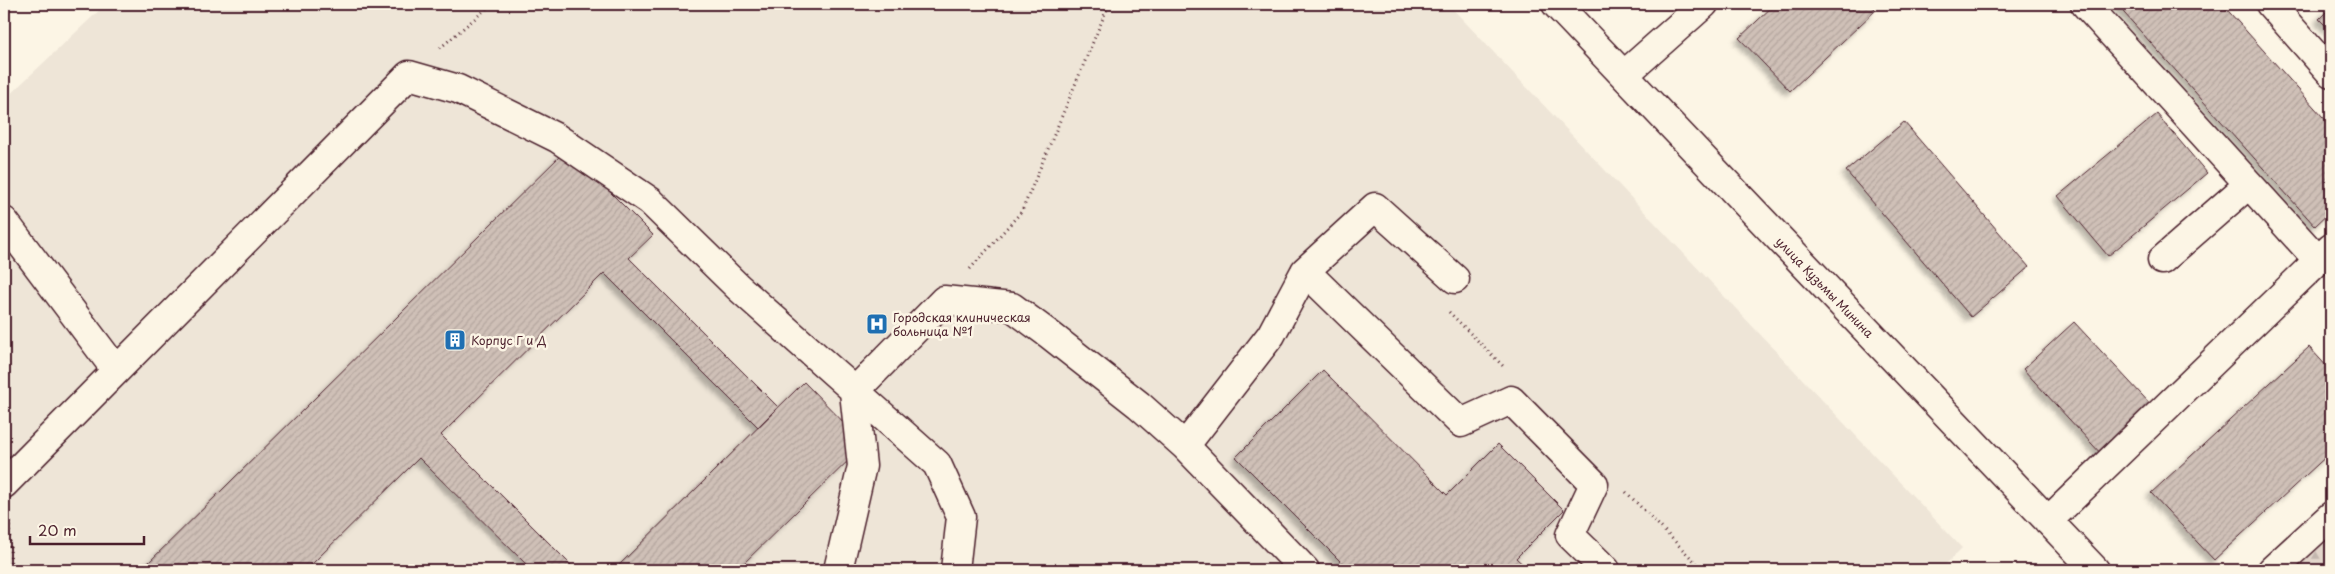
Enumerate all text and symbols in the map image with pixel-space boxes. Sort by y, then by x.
street label: улица Кузьмы Минина [1772,232,1878,342]
place label: Городская клиническая больница №1 [893,308,1031,340]
hospital icon: Городская клиническая больница №1 [865,312,889,336]
building icon: Корпус Г и Д [443,328,467,352]
place label: Корпус Г и Д [471,331,546,349]
scale bar [30,514,144,546]
text: 20 m [38,518,77,541]

